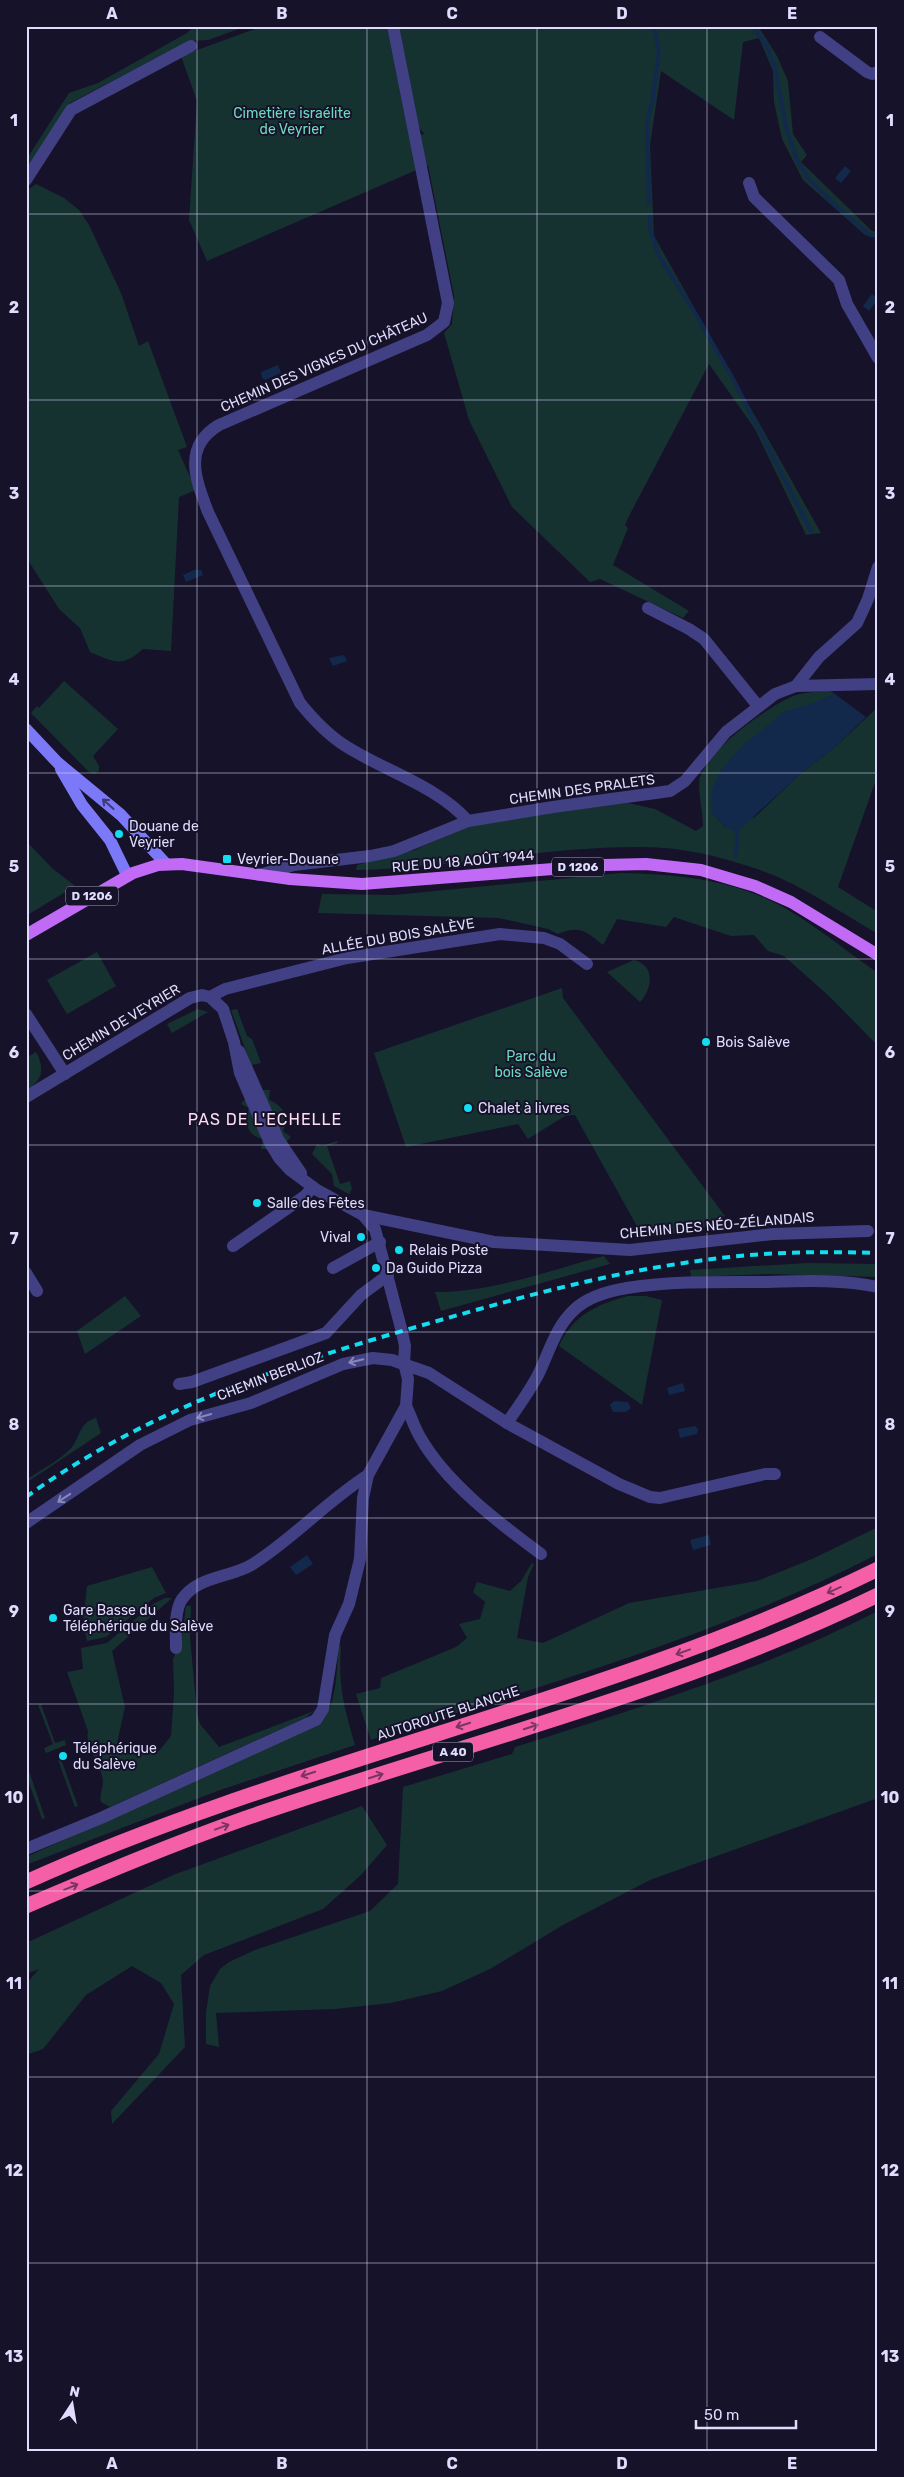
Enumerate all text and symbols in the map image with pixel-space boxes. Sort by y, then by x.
text: A [106,4,118,23]
text: B [276,4,288,23]
text: C [446,4,458,23]
text: D [616,4,628,23]
text: E [787,4,797,23]
park label: Cimetière israélite de Veyrier [233,105,351,138]
text: 1 [10,111,18,130]
text: 1 [886,111,894,130]
text: 2 [9,298,19,317]
text: 2 [885,298,895,317]
street label: CHEMIN DES VIGNES DU CHÂTEAU [218,308,430,416]
text: 3 [9,484,19,503]
text: 3 [885,484,895,503]
text: 4 [9,670,20,689]
text: 4 [885,670,896,689]
street label: CHEMIN DES PRALETS [508,771,656,808]
one-way arrow [102,798,115,810]
place label: Douane de Veyrier [129,818,199,851]
marker: Douane de Veyrier [113,828,125,840]
street label: RUE DU 18 AOÛT 1944 [391,846,535,876]
place label: Veyrier-Douane [237,851,339,868]
marker: Veyrier-Douane [221,853,233,865]
text: 5 [9,857,19,876]
text: 5 [885,857,895,876]
road number: D 1206 [552,858,604,876]
road number: D 1206 [66,886,118,906]
street label: ALLÉE DU BOIS SALÈVE [320,914,476,958]
street label: CHEMIN DE VEYRIER [59,981,183,1064]
place label: Bois Salève [716,1034,790,1051]
marker: Bois Salève [700,1036,712,1048]
text: 6 [9,1043,19,1062]
text: 6 [885,1043,895,1062]
park label: Parc du bois Salève [494,1048,568,1081]
place label: Chalet à livres [478,1100,570,1117]
marker: Chalet à livres [462,1102,474,1114]
district label: PAS DE L'ECHELLE [188,1110,342,1129]
place label: Salle des Fêtes [267,1195,365,1212]
marker: Salle des Fêtes [251,1197,263,1209]
street label: CHEMIN DES NÉO-ZÉLANDAIS [619,1208,815,1242]
text: 7 [9,1229,19,1248]
place label: Vival [320,1229,351,1246]
text: 7 [885,1229,895,1248]
marker: Vival [355,1231,367,1243]
place label: Relais Poste [409,1242,489,1259]
marker: Relais Poste [393,1244,405,1256]
place label: Da Guido Pizza [386,1260,482,1277]
marker: Da Guido Pizza [370,1262,382,1274]
street label: CHEMIN BERLIOZ [215,1348,326,1405]
one-way arrow [349,1357,365,1366]
one-way arrow [196,1412,212,1422]
text: 8 [9,1415,20,1434]
text: 8 [885,1415,896,1434]
one-way arrow [57,1493,71,1503]
one-way arrow [827,1586,842,1596]
text: 9 [9,1602,19,1621]
place label: Gare Basse du Téléphérique du Salève [63,1602,213,1635]
text: 9 [885,1602,895,1621]
marker: Gare Basse du Téléphérique du Salève [47,1612,59,1624]
one-way arrow [676,1648,692,1657]
street label: AUTOROUTE BLANCHE [375,1682,522,1745]
one-way arrow [455,1721,471,1731]
one-way arrow [523,1722,539,1732]
place label: Téléphérique du Salève [73,1740,157,1773]
road number: A 40 [433,1742,473,1761]
marker: Téléphérique du Salève [57,1750,69,1762]
one-way arrow [300,1770,316,1780]
one-way arrow [368,1771,384,1781]
text: 10 [5,1788,24,1807]
text: 10 [881,1788,900,1807]
one-way arrow [214,1822,229,1831]
one-way arrow [63,1881,78,1891]
text: 11 [6,1974,22,1993]
text: 11 [882,1974,898,1993]
text: 12 [5,2161,23,2180]
text: 12 [881,2161,899,2180]
text: 13 [5,2347,23,2366]
text: 13 [881,2347,899,2366]
north arrow [48,2380,98,2430]
text: N [68,2382,81,2401]
scale bar [696,2397,796,2429]
text: 50 m [704,2406,739,2424]
text: A [106,2454,118,2473]
text: B [276,2454,288,2473]
text: C [446,2454,458,2473]
text: D [616,2454,628,2473]
text: E [787,2454,797,2473]

